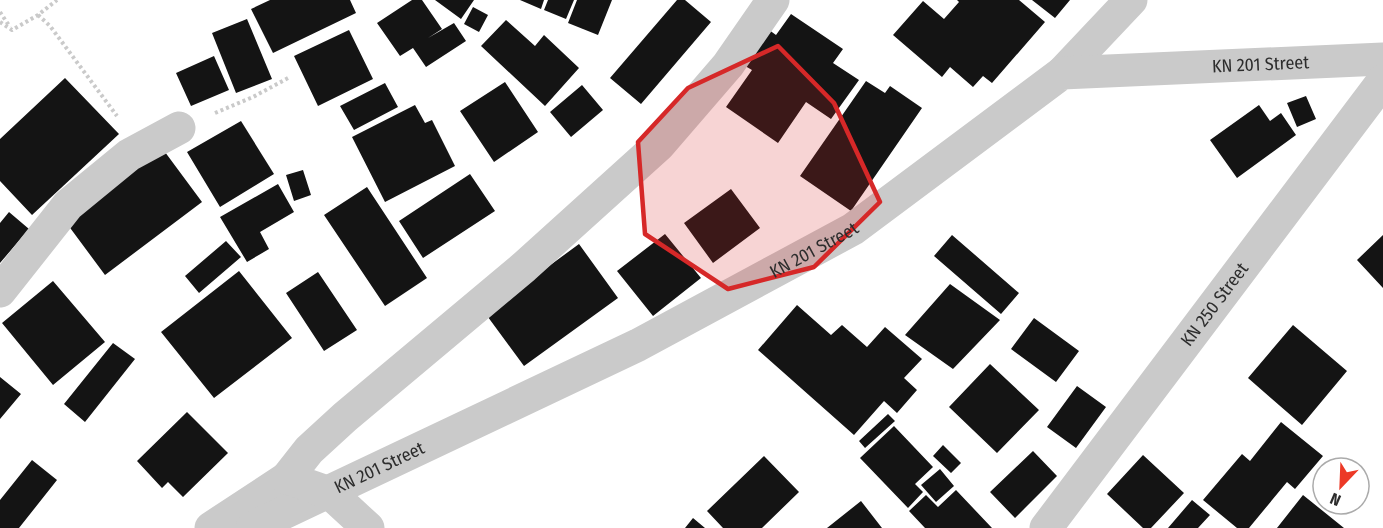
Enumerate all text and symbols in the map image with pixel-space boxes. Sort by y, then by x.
street label: KN 201 Street [1212,51,1310,77]
street label: KN 201 Street [766,218,863,283]
street label: KN 250 Street [1176,258,1253,351]
street label: KN 201 Street [331,437,428,498]
north arrow [1311,456,1371,516]
text: N [1327,489,1343,510]

